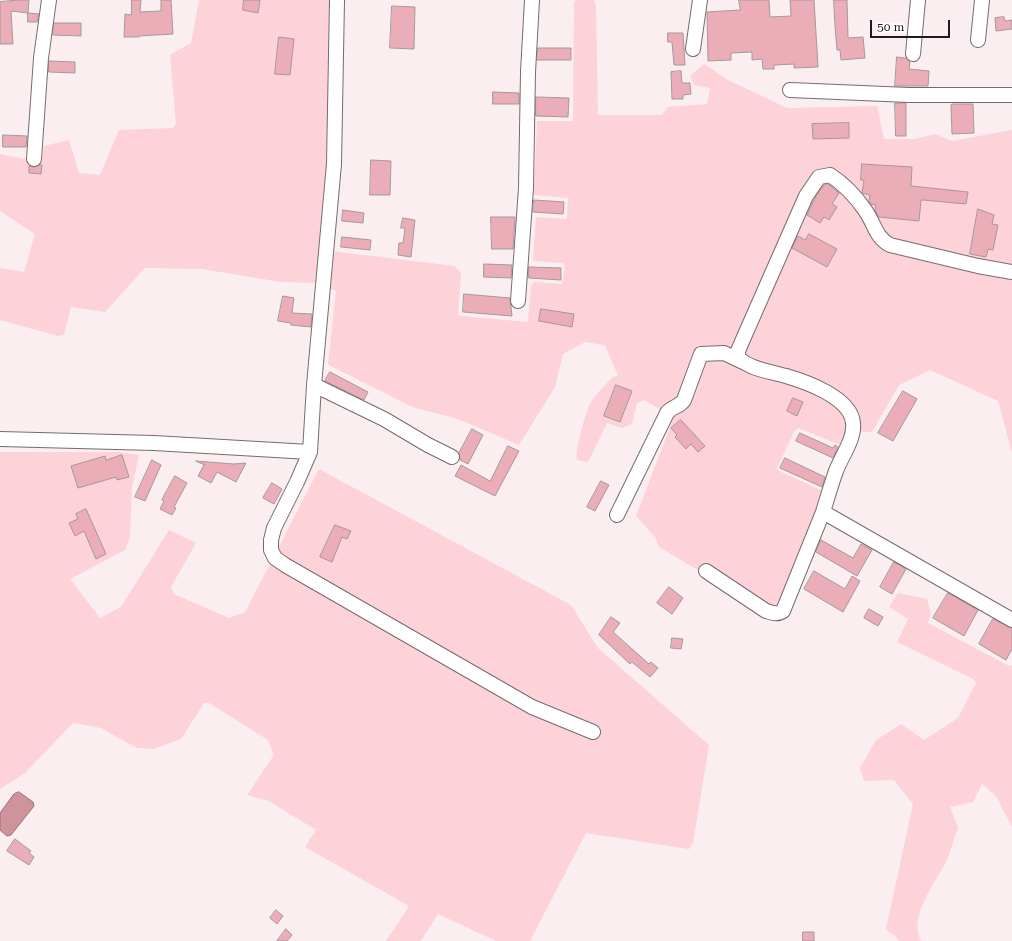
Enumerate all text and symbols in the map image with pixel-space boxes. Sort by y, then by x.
scale bar [872,12,952,38]
text: 50 m [877,20,904,34]

